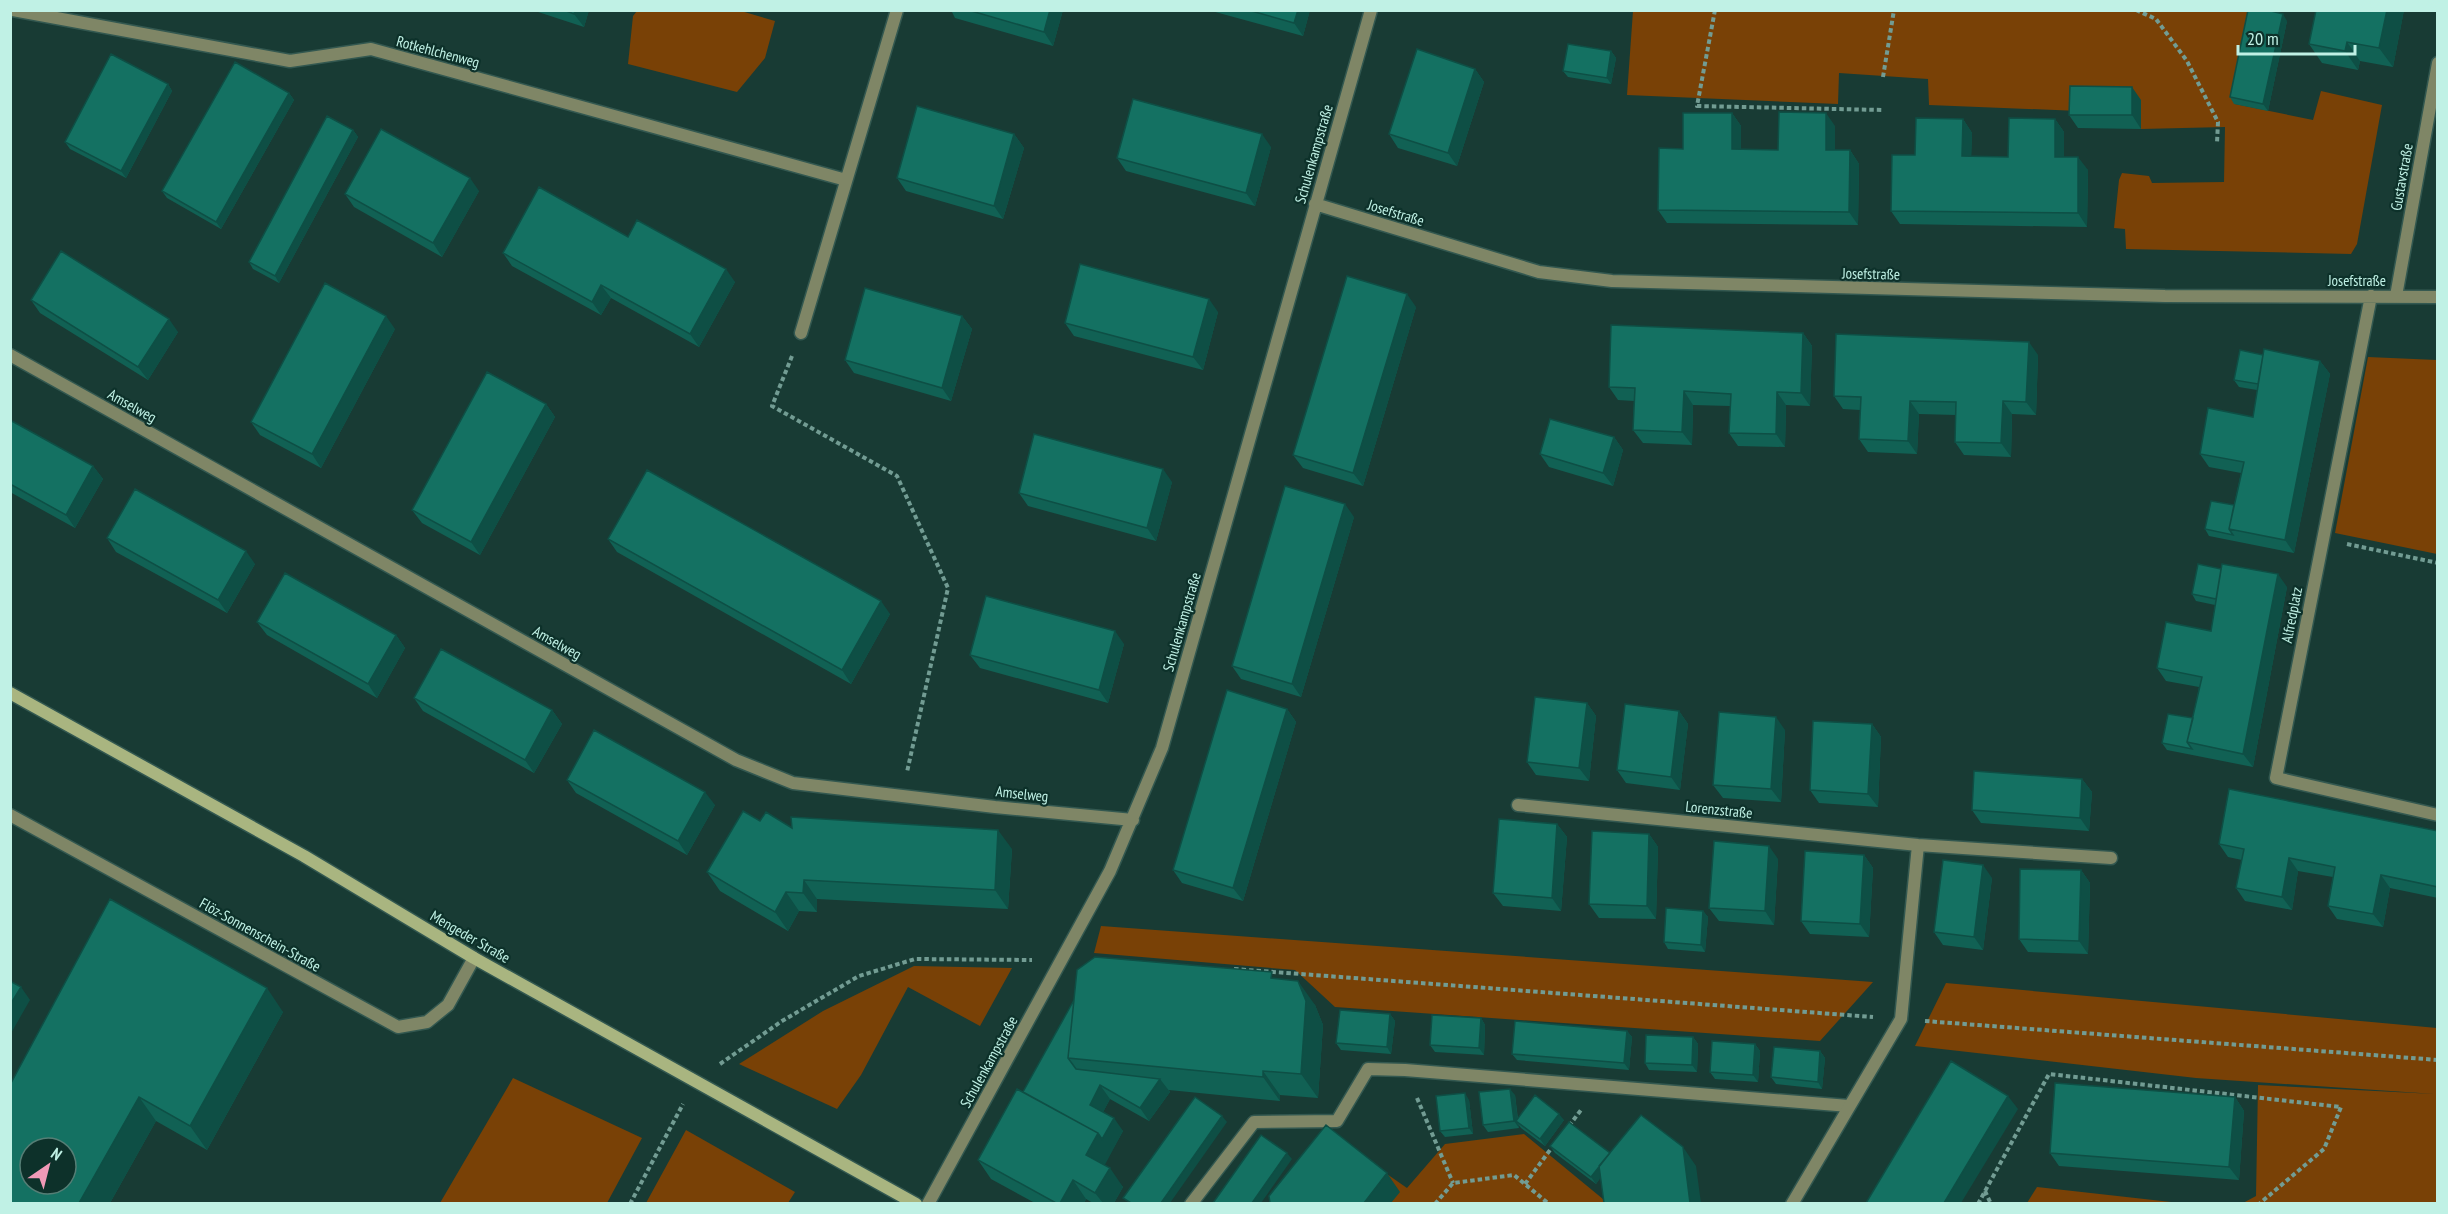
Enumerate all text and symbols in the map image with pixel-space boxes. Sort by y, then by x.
scale bar [2238,18,2355,56]
text: 20 m [2247,27,2279,50]
street label: Rotkehlchenweg [395,31,482,72]
street label: Schulenkampstraße [1290,102,1337,206]
street label: Gustavstraße [2386,142,2417,212]
street label: Josefstraße [1365,195,1427,230]
street label: Josefstraße [1841,263,1900,284]
street label: Josefstraße [2327,271,2386,290]
street label: Amselweg [105,384,160,427]
street label: Schulenkampstraße [1158,570,1205,674]
street label: Alfredplatz [2277,585,2306,645]
street label: Amselweg [530,621,585,664]
street label: Amselweg [995,781,1049,806]
street label: Lorenzstraße [1685,797,1753,822]
street label: Flöz-Sonnenschein-Straße [196,893,324,976]
street label: Mengeder Straße [427,906,514,967]
street label: Schulenkampstraße [956,1013,1022,1111]
north arrow [18,1136,78,1196]
text: N [47,1143,66,1164]

